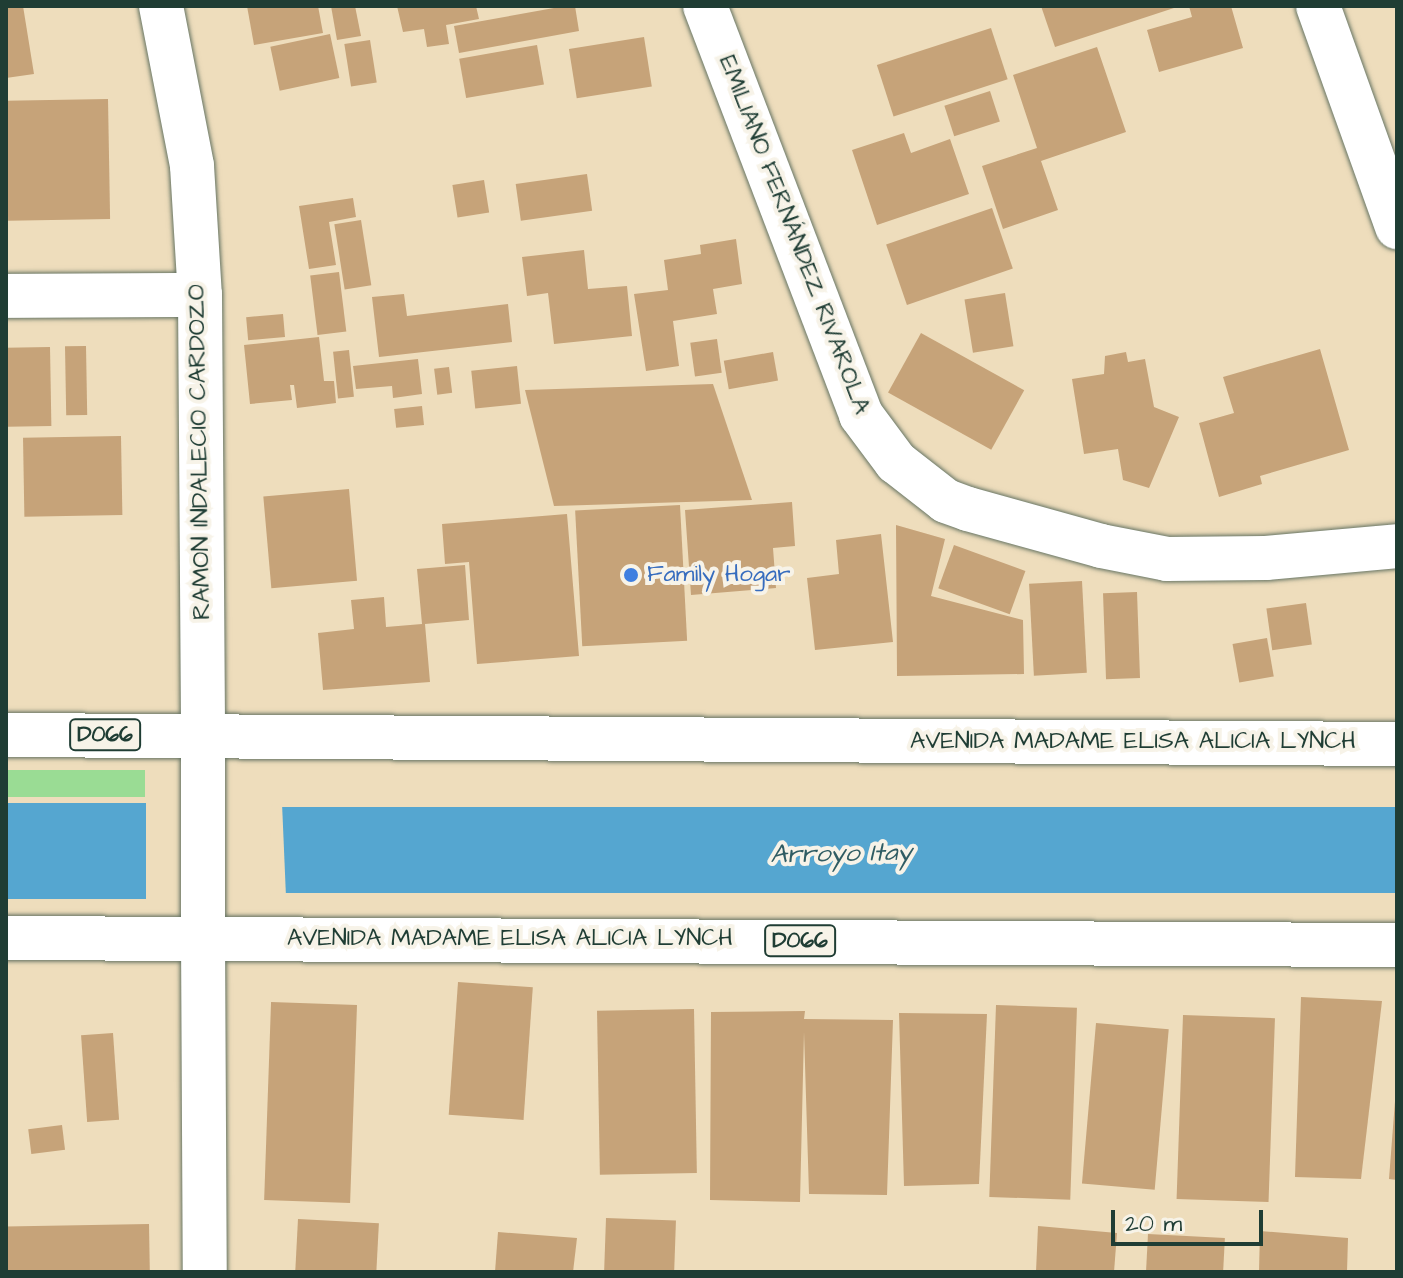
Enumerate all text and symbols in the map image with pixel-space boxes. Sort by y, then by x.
street label: EMILIANO FERNÁNDEZ RIVAROLA [712,52,876,418]
street label: RAMON INDALECIO CARDOZO [183,284,217,620]
place label: Family Hogar [647,561,791,589]
marker: Family Hogar [622,566,640,584]
road number: D066 [69,717,141,753]
street label: AVENIDA MADAME ELISA ALICIA LYNCH [910,728,1356,756]
water label: Arroyo Itay [770,837,912,871]
road number: D066 [764,923,836,959]
street label: AVENIDA MADAME ELISA ALICIA LYNCH [287,925,733,953]
scale bar [1115,1194,1267,1244]
text: 20 m [1125,1207,1182,1241]

